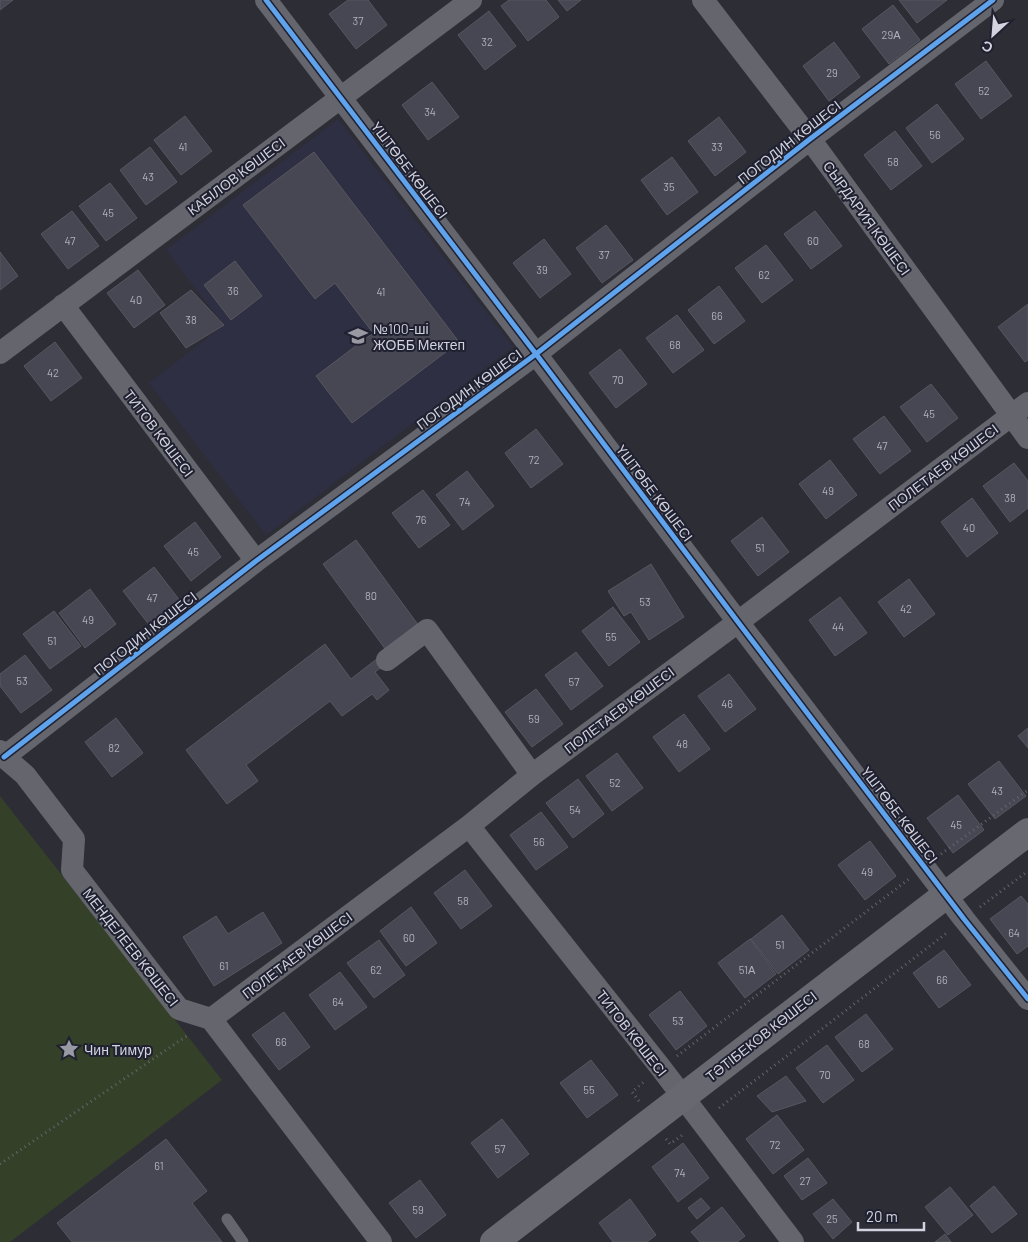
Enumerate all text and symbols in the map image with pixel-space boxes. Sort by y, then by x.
north arrow [968,10,1018,60]
house number: 37 [353,14,363,27]
house number: 29А [882,28,901,41]
house number: 32 [481,35,493,48]
text: С [979,37,995,57]
house number: 29 [826,66,838,79]
house number: 52 [978,84,990,97]
street label: ПОГОДИН КӨШЕСІ [734,97,844,187]
house number: 34 [424,105,436,118]
street label: ҮШТӨБЕ КӨШЕСІ [368,118,452,222]
house number: 56 [929,128,941,141]
street label: КАБІЛОВ КӨШЕСІ [184,134,288,218]
house number: 41 [179,140,187,153]
house number: 33 [711,140,723,153]
house number: 58 [887,155,899,168]
street label: СЫРДАРИЯ КӨШЕСІ [820,157,914,279]
house number: 43 [142,170,154,183]
house number: 35 [663,180,675,193]
house number: 45 [102,206,114,219]
house number: 47 [65,234,75,247]
house number: 60 [807,234,819,247]
house number: 37 [599,248,609,261]
house number: 39 [536,263,548,276]
house number: 62 [758,268,770,281]
house number: 36 [227,284,239,297]
house number: 41 [377,285,385,298]
house number: 40 [130,293,142,306]
house number: 66 [711,309,723,322]
house number: 38 [185,313,197,326]
place label: №100-ші ЖОББ Мектеп [373,320,465,353]
school or university icon: №100-ші ЖОББ Мектеп [347,325,369,347]
house number: 68 [669,338,681,351]
street label: ПОГОДИН КӨШЕСІ [413,345,525,433]
house number: 42 [47,366,59,379]
house number: 70 [612,373,624,386]
street label: ТИТОВ КӨШЕСІ [121,386,197,480]
house number: 45 [923,407,935,420]
street label: ПОЛЕТАЕВ КӨШЕСІ [885,420,1001,514]
house number: 47 [877,439,887,452]
street label: ҮШТӨБЕ КӨШЕСІ [613,441,697,545]
house number: 72 [528,453,540,466]
house number: 49 [822,484,834,497]
house number: 38 [1004,491,1016,504]
house number: 74 [459,495,471,508]
house number: 76 [416,513,427,526]
house number: 40 [963,521,975,534]
house number: 51 [755,541,765,554]
house number: 45 [187,545,199,558]
street label: ПОГОДИН КӨШЕСІ [90,588,200,678]
house number: 80 [365,589,377,602]
house number: 47 [147,591,157,604]
house number: 53 [639,595,651,608]
house number: 42 [900,602,912,615]
house number: 49 [82,613,94,626]
house number: 44 [832,620,844,633]
house number: 55 [605,630,617,643]
house number: 51 [47,634,57,647]
street label: ПОЛЕТАЕВ КӨШЕСІ [561,663,677,757]
house number: 53 [16,674,28,687]
house number: 57 [569,675,579,688]
house number: 46 [721,697,733,710]
house number: 59 [528,712,540,725]
house number: 48 [676,737,688,750]
house number: 82 [108,741,120,754]
street label: ҮШТӨБЕ КӨШЕСІ [858,763,942,867]
house number: 52 [609,776,621,789]
house number: 43 [991,784,1003,797]
house number: 54 [569,803,581,816]
house number: 45 [950,818,962,831]
house number: 56 [533,835,545,848]
house number: 49 [861,865,873,878]
street label: МЕНДЕЛЕЕВ КӨШЕСІ [80,885,182,1009]
house number: 58 [457,894,469,907]
street label: ПОЛЕТАЕВ КӨШЕСІ [239,908,355,1002]
house number: 64 [1008,926,1020,939]
house number: 60 [403,931,415,944]
house number: 51 [775,938,785,951]
house number: 61 [219,959,229,972]
house number: 62 [370,963,382,976]
house number: 51А [739,963,756,976]
house number: 66 [936,973,948,986]
street label: ТИТОВ КӨШЕСІ [593,986,671,1080]
street label: ТӘТІБЕКОВ КӨШЕСІ [702,987,820,1085]
house number: 64 [332,995,344,1008]
house number: 53 [672,1014,684,1027]
house number: 66 [275,1035,287,1048]
house number: 68 [858,1037,870,1050]
place icon: Чин Тимур [58,1038,80,1060]
place label: Чин Тимур [84,1041,152,1058]
house number: 70 [819,1068,831,1081]
house number: 55 [583,1083,595,1096]
house number: 72 [769,1138,781,1151]
house number: 57 [495,1142,505,1155]
house number: 61 [154,1159,164,1172]
house number: 74 [674,1166,686,1179]
house number: 27 [799,1174,811,1187]
scale bar [858,1200,924,1232]
house number: 59 [412,1203,424,1216]
text: 20 m [866,1207,898,1225]
house number: 25 [826,1212,838,1225]

